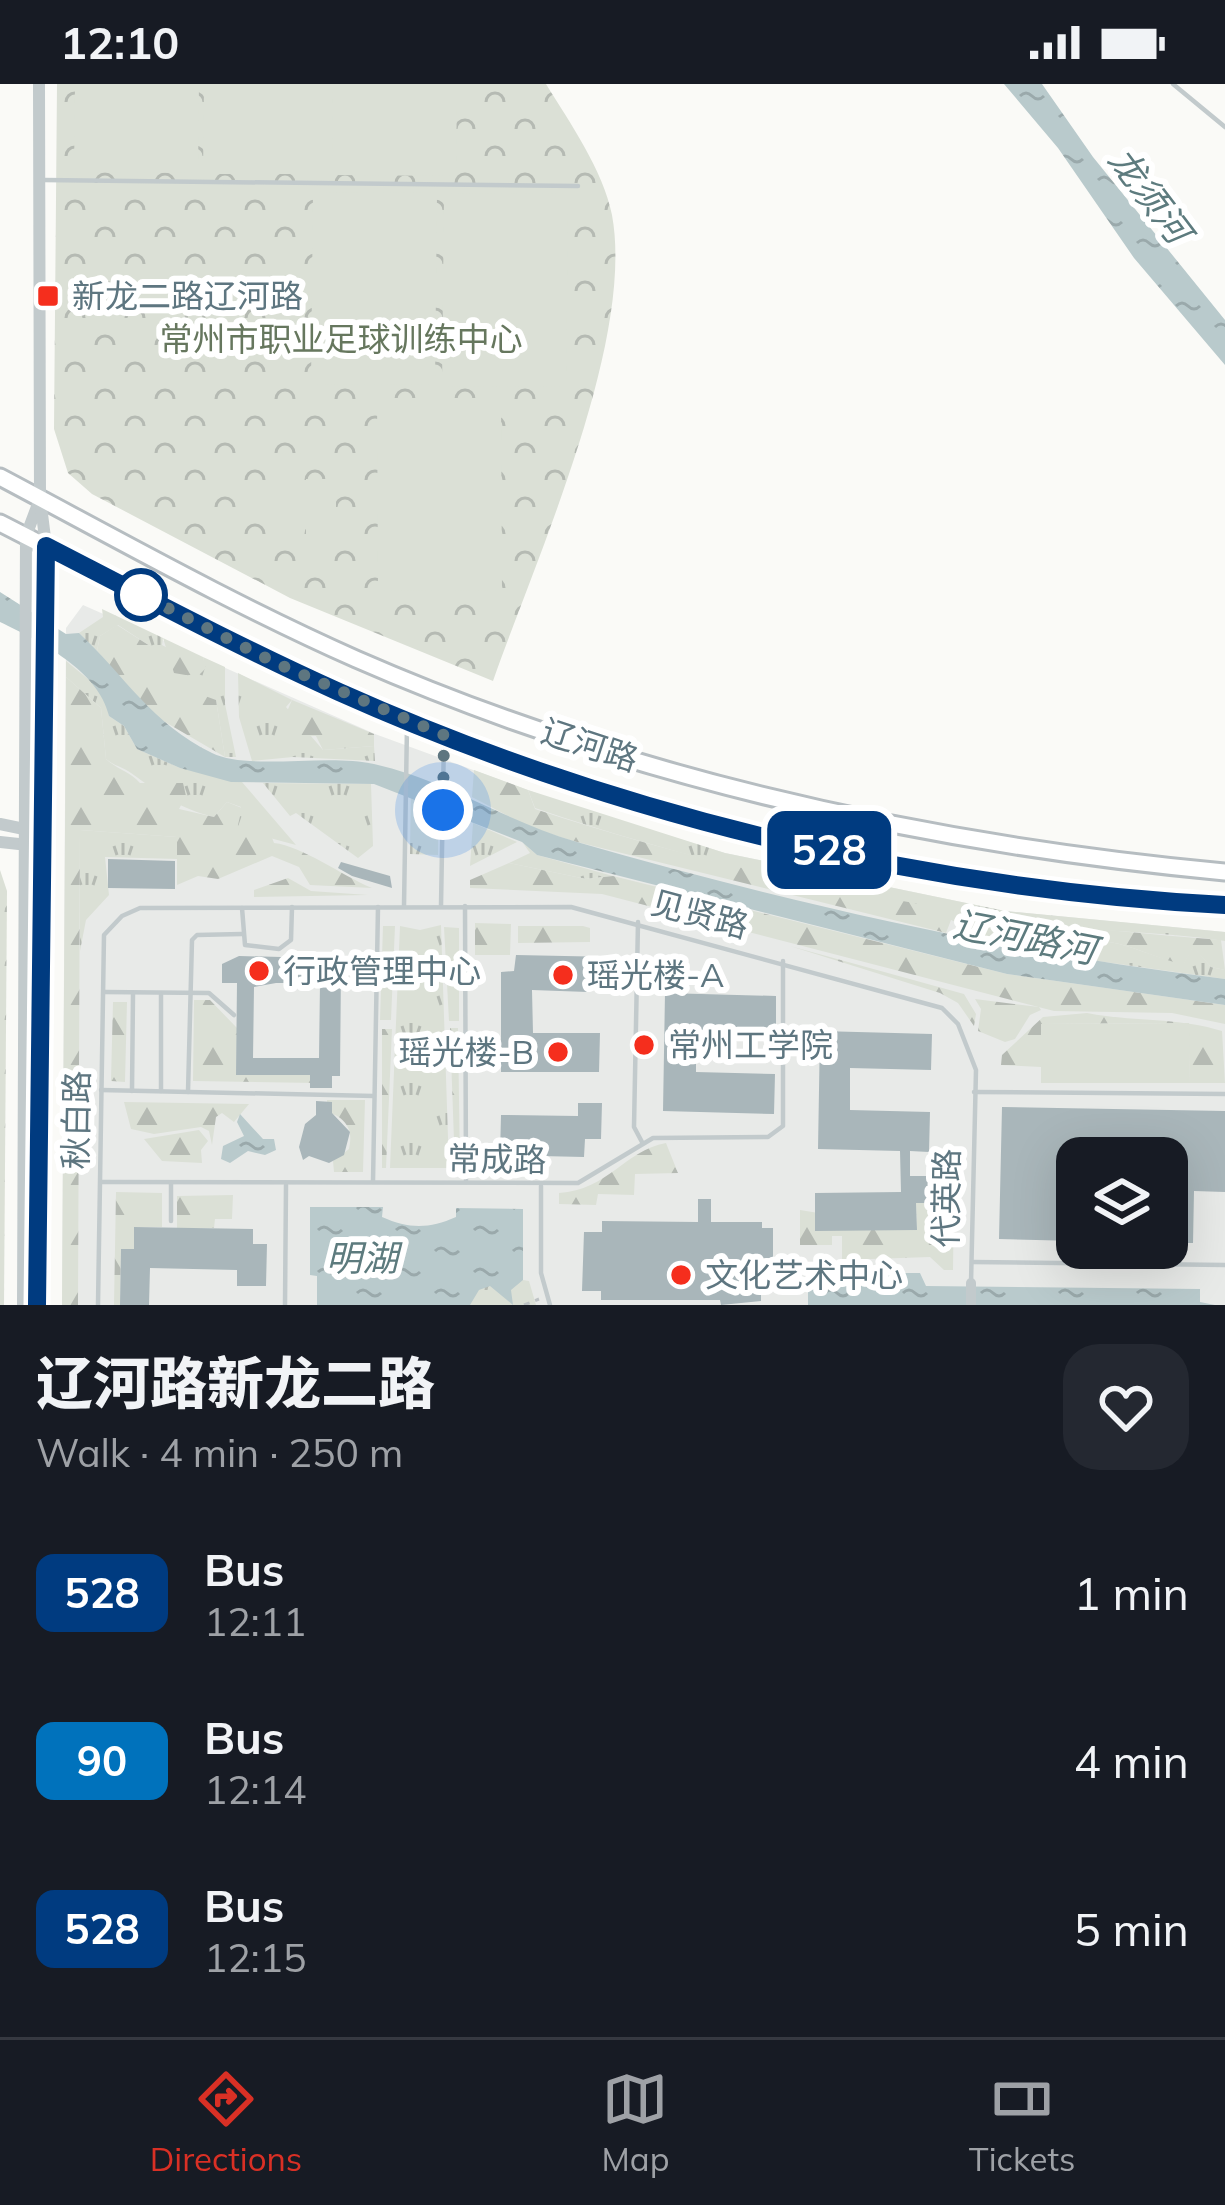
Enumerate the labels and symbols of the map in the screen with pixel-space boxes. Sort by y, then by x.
water label: 龙须河 [1100,138,1204,256]
place label: 新龙二路辽河路 [72,275,303,316]
marker: 新龙二路辽河路 [35,283,61,309]
park label: 常州市职业足球训练中心 [160,318,523,359]
unlabelled marker [116,570,166,620]
street label: 辽河路 [537,710,644,779]
your location [413,780,473,840]
line badge: 528 [760,811,898,889]
street label: 见贤路 [647,881,753,946]
water label: 辽河路河 [950,901,1106,973]
place label: 行政管理中心 [283,950,481,991]
place label: 瑶光楼-A [587,954,724,995]
marker: 行政管理中心 [246,958,272,984]
marker: 瑶光楼-A [550,962,576,988]
place label: 常州工学院 [668,1024,833,1065]
place label: 瑶光楼-B [398,1031,534,1072]
marker: 常州工学院 [631,1032,657,1058]
marker: 瑶光楼-B [545,1039,571,1065]
street label: 秋白路 [54,1070,97,1170]
street label: 常成路 [447,1137,547,1180]
street label: 代英路 [924,1148,967,1248]
water label: 明湖 [326,1235,403,1280]
place label: 文化艺术中心 [705,1254,903,1295]
marker: 文化艺术中心 [668,1262,694,1288]

